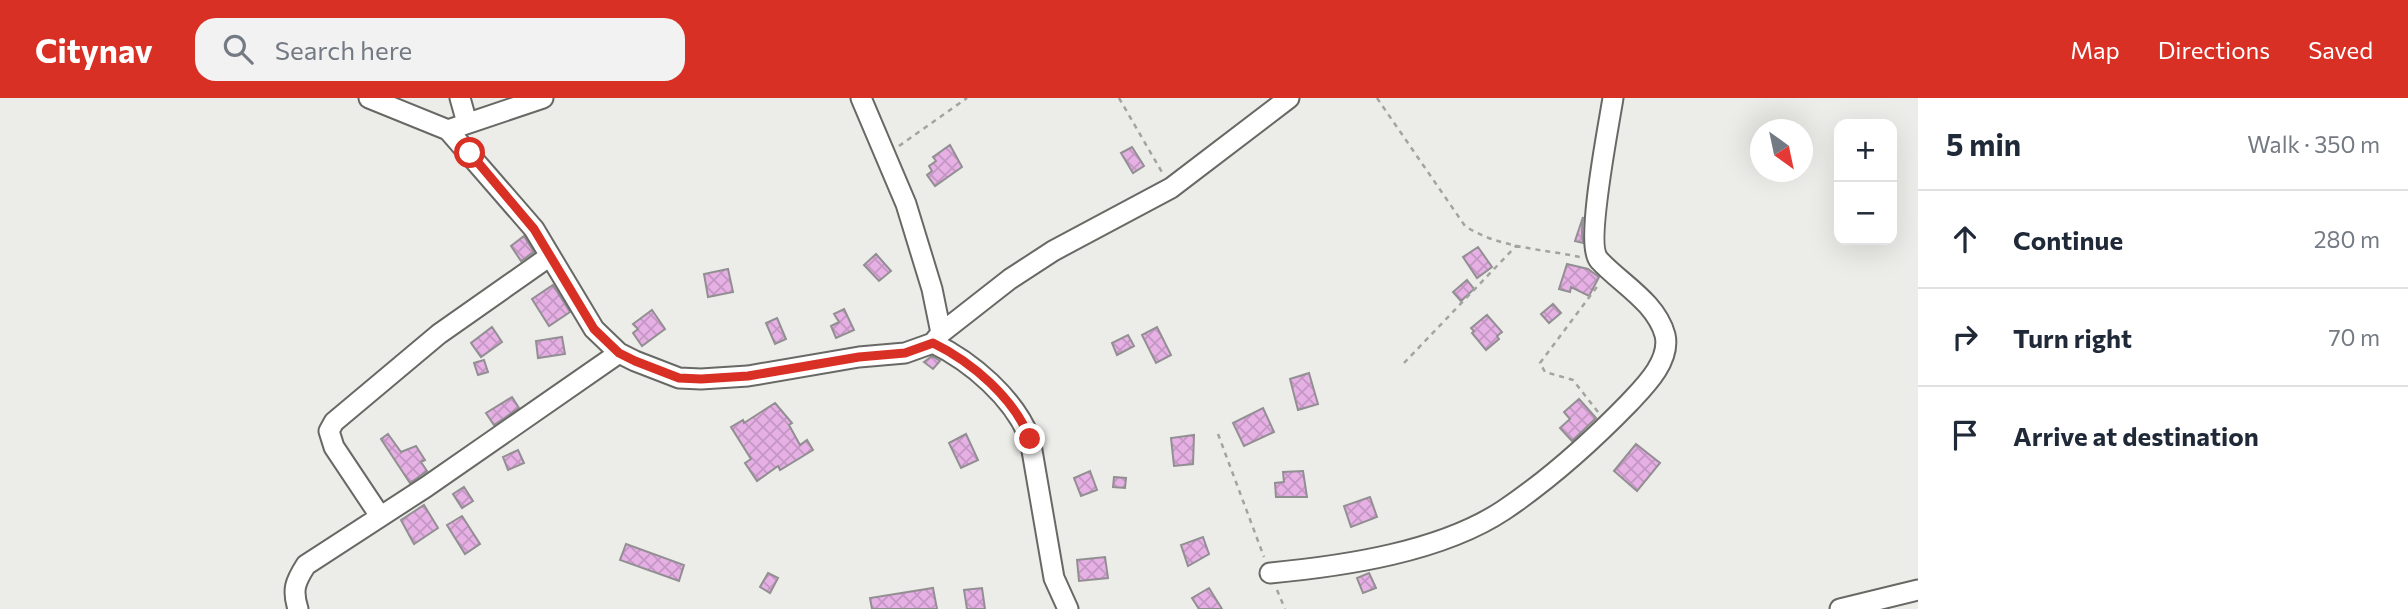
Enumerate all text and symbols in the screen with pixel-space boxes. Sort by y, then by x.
search box [195,18,685,81]
text: Citynav [35,29,153,70]
icon: search [219,30,257,68]
text: Search here [275,34,412,65]
text: Map [2070,35,2120,64]
text: Directions [2158,35,2270,64]
text: Saved [2308,35,2373,64]
north arrow [1750,119,1813,182]
map controls [1834,119,1897,245]
button: + [1834,119,1897,182]
text: 5 min [1946,125,2021,162]
text: Walk · 350 m [2247,130,2380,158]
route start [454,137,485,168]
button: − [1834,182,1897,245]
icon: ahead [1946,220,1984,258]
text: Continue [2013,224,2123,255]
text: 280 m [2314,225,2380,253]
icon: right [1946,318,1984,356]
text: Turn right [2013,322,2132,353]
text: 70 m [2328,323,2380,351]
icon: arrive [1946,416,1984,454]
text: Arrive at destination [2013,420,2259,451]
route end [1014,423,1045,454]

